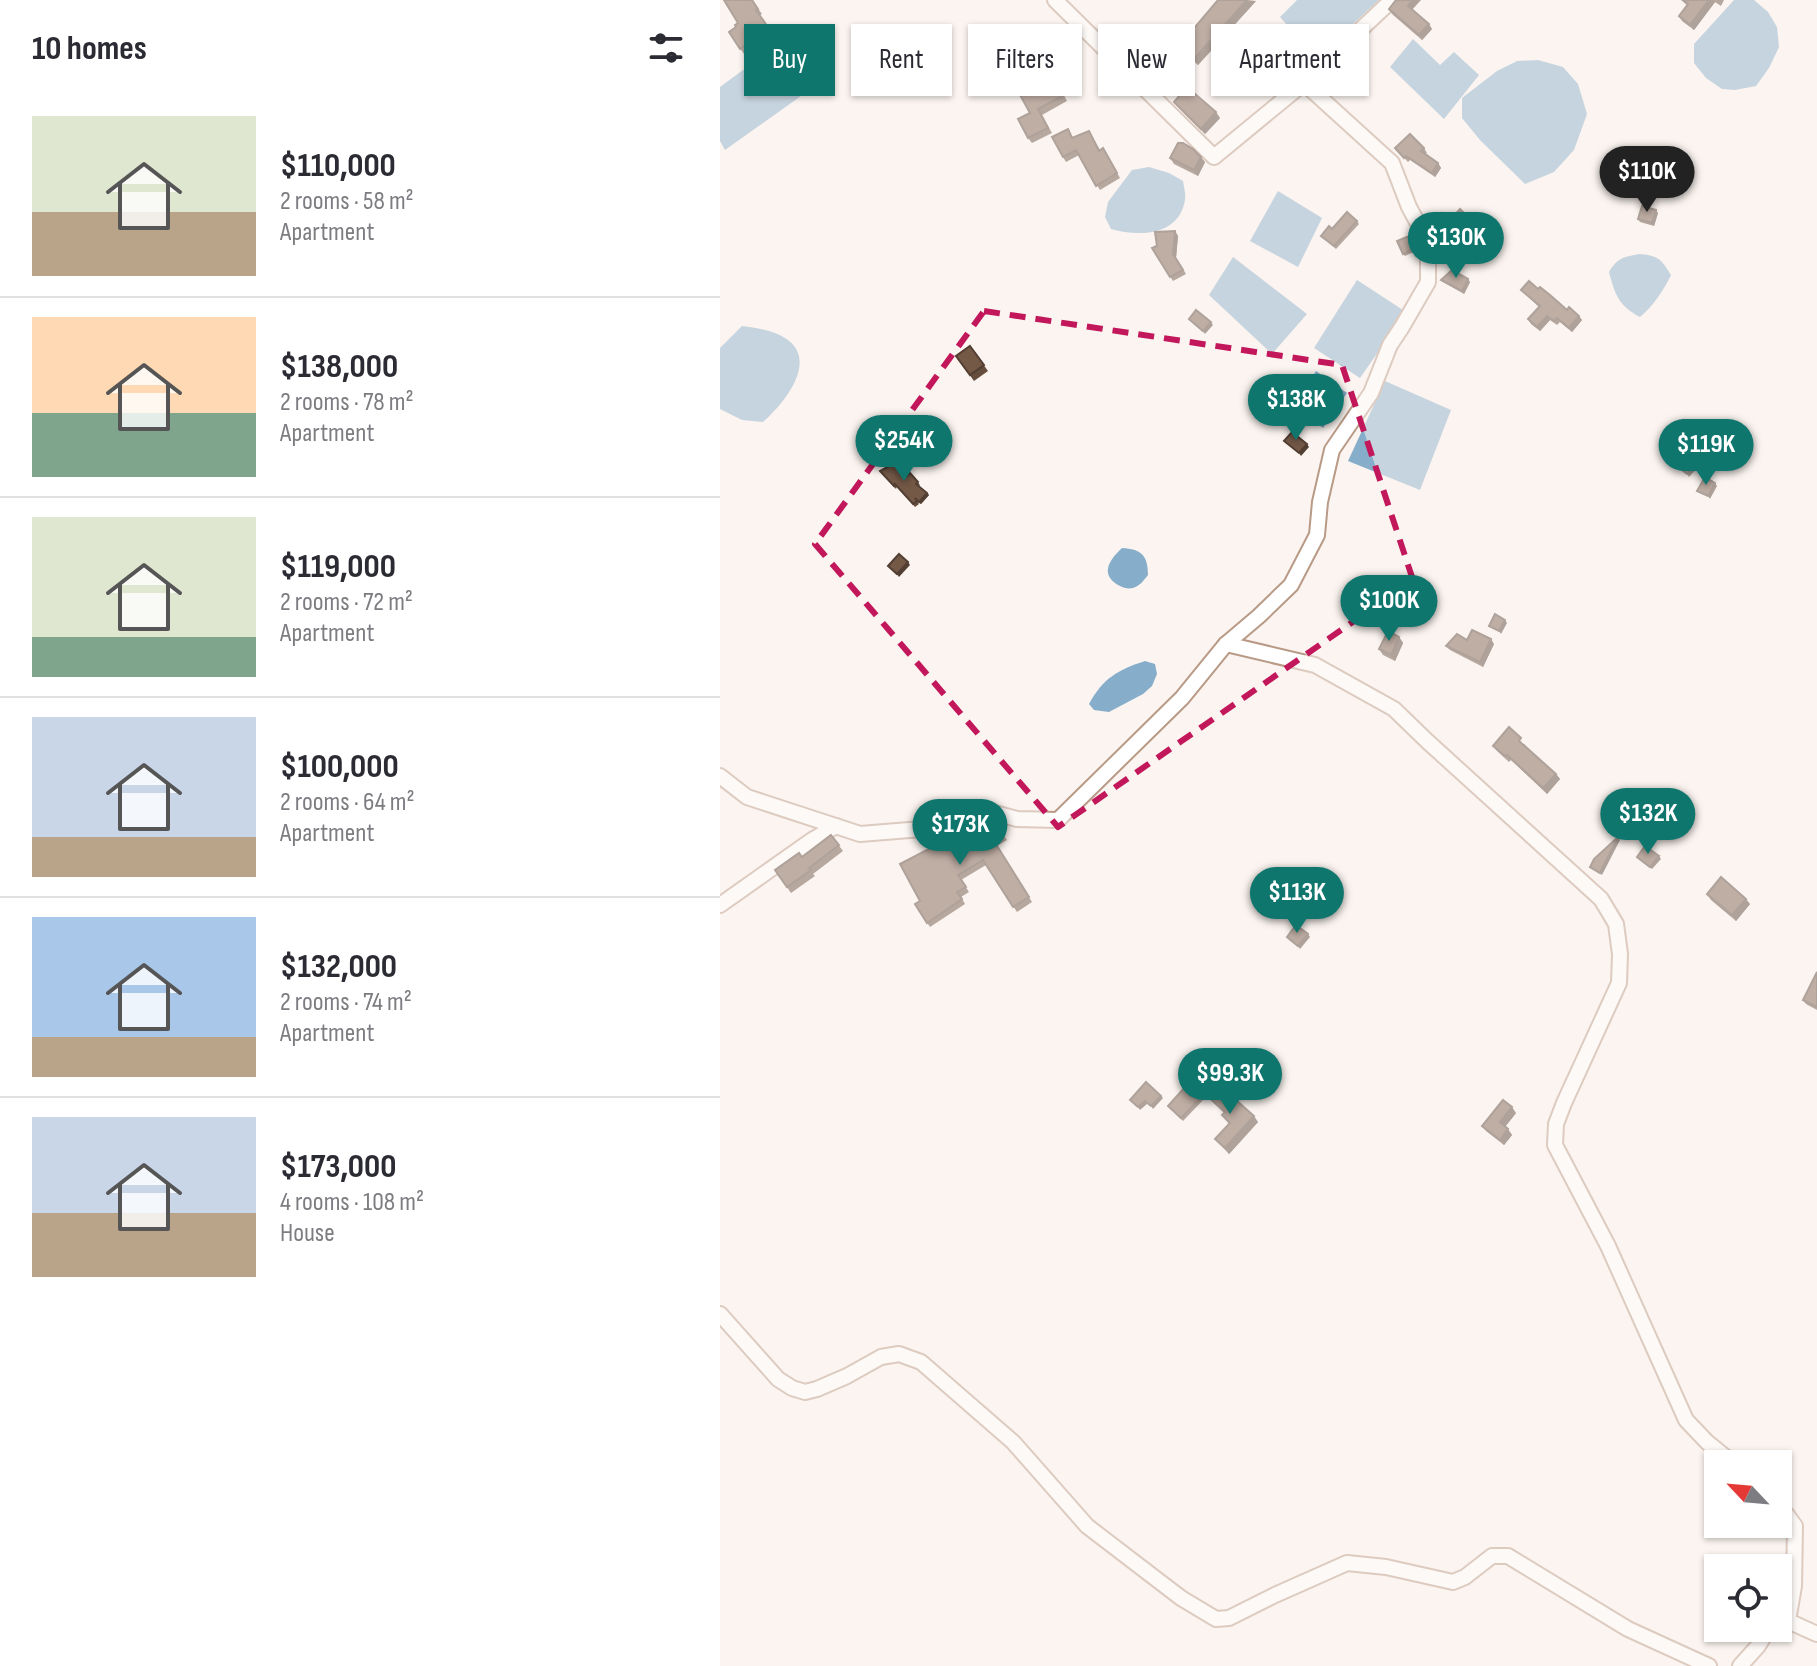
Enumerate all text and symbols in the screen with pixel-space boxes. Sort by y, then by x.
chip: Buy [744,24,835,96]
chip: Rent [851,24,952,96]
chip: Filters [968,24,1082,96]
chip: New [1098,24,1195,96]
chip: Apartment [1211,24,1369,96]
icon: filters [644,26,688,70]
text: 10 homes [32,28,147,69]
text: $110,000 [280,145,396,186]
pin: $110K [1591,146,1703,214]
icon: home [96,148,192,244]
text: $110K [1618,156,1676,187]
text: 2 rooms · 58 m² [280,186,414,217]
pin: $130K [1400,212,1512,280]
text: Apartment [280,217,374,248]
text: $130K [1426,222,1486,253]
text: $138,000 [280,346,398,387]
icon: home [96,349,192,445]
pin: $138K [1240,374,1352,442]
text: $138K [1266,384,1326,415]
text: 2 rooms · 78 m² [280,387,414,418]
pin: $254K [848,415,960,483]
text: Apartment [280,418,374,449]
pin: $119K [1650,419,1762,487]
text: $254K [873,425,935,456]
text: $119K [1677,429,1735,460]
text: $119,000 [280,546,396,587]
icon: home [96,549,192,645]
pin: $100K [1333,575,1445,643]
text: $100K [1358,585,1420,616]
text: 2 rooms · 72 m² [280,587,413,618]
text: Apartment [280,618,374,649]
text: $100,000 [280,746,399,787]
icon: home [96,749,192,845]
text: 2 rooms · 64 m² [280,787,415,818]
pin: $132K [1592,788,1704,856]
text: $132K [1618,798,1678,829]
pin: $173K [904,799,1016,867]
text: $173K [930,809,990,840]
text: Apartment [280,818,374,849]
pin: $113K [1241,867,1353,935]
text: $113K [1268,877,1326,908]
text: $132,000 [280,946,397,987]
icon: home [96,949,192,1045]
text: 2 rooms · 74 m² [280,987,412,1018]
text: Apartment [280,1018,374,1049]
pin: $99.3K [1165,1048,1295,1116]
text: $99.3K [1196,1058,1264,1089]
text: $173,000 [280,1146,396,1187]
icon: home [96,1149,192,1245]
text: 4 rooms · 108 m² [280,1187,424,1218]
text: House [280,1218,335,1249]
north arrow [1704,1450,1792,1538]
map controls [1704,1450,1792,1642]
button: locate [1704,1554,1792,1642]

